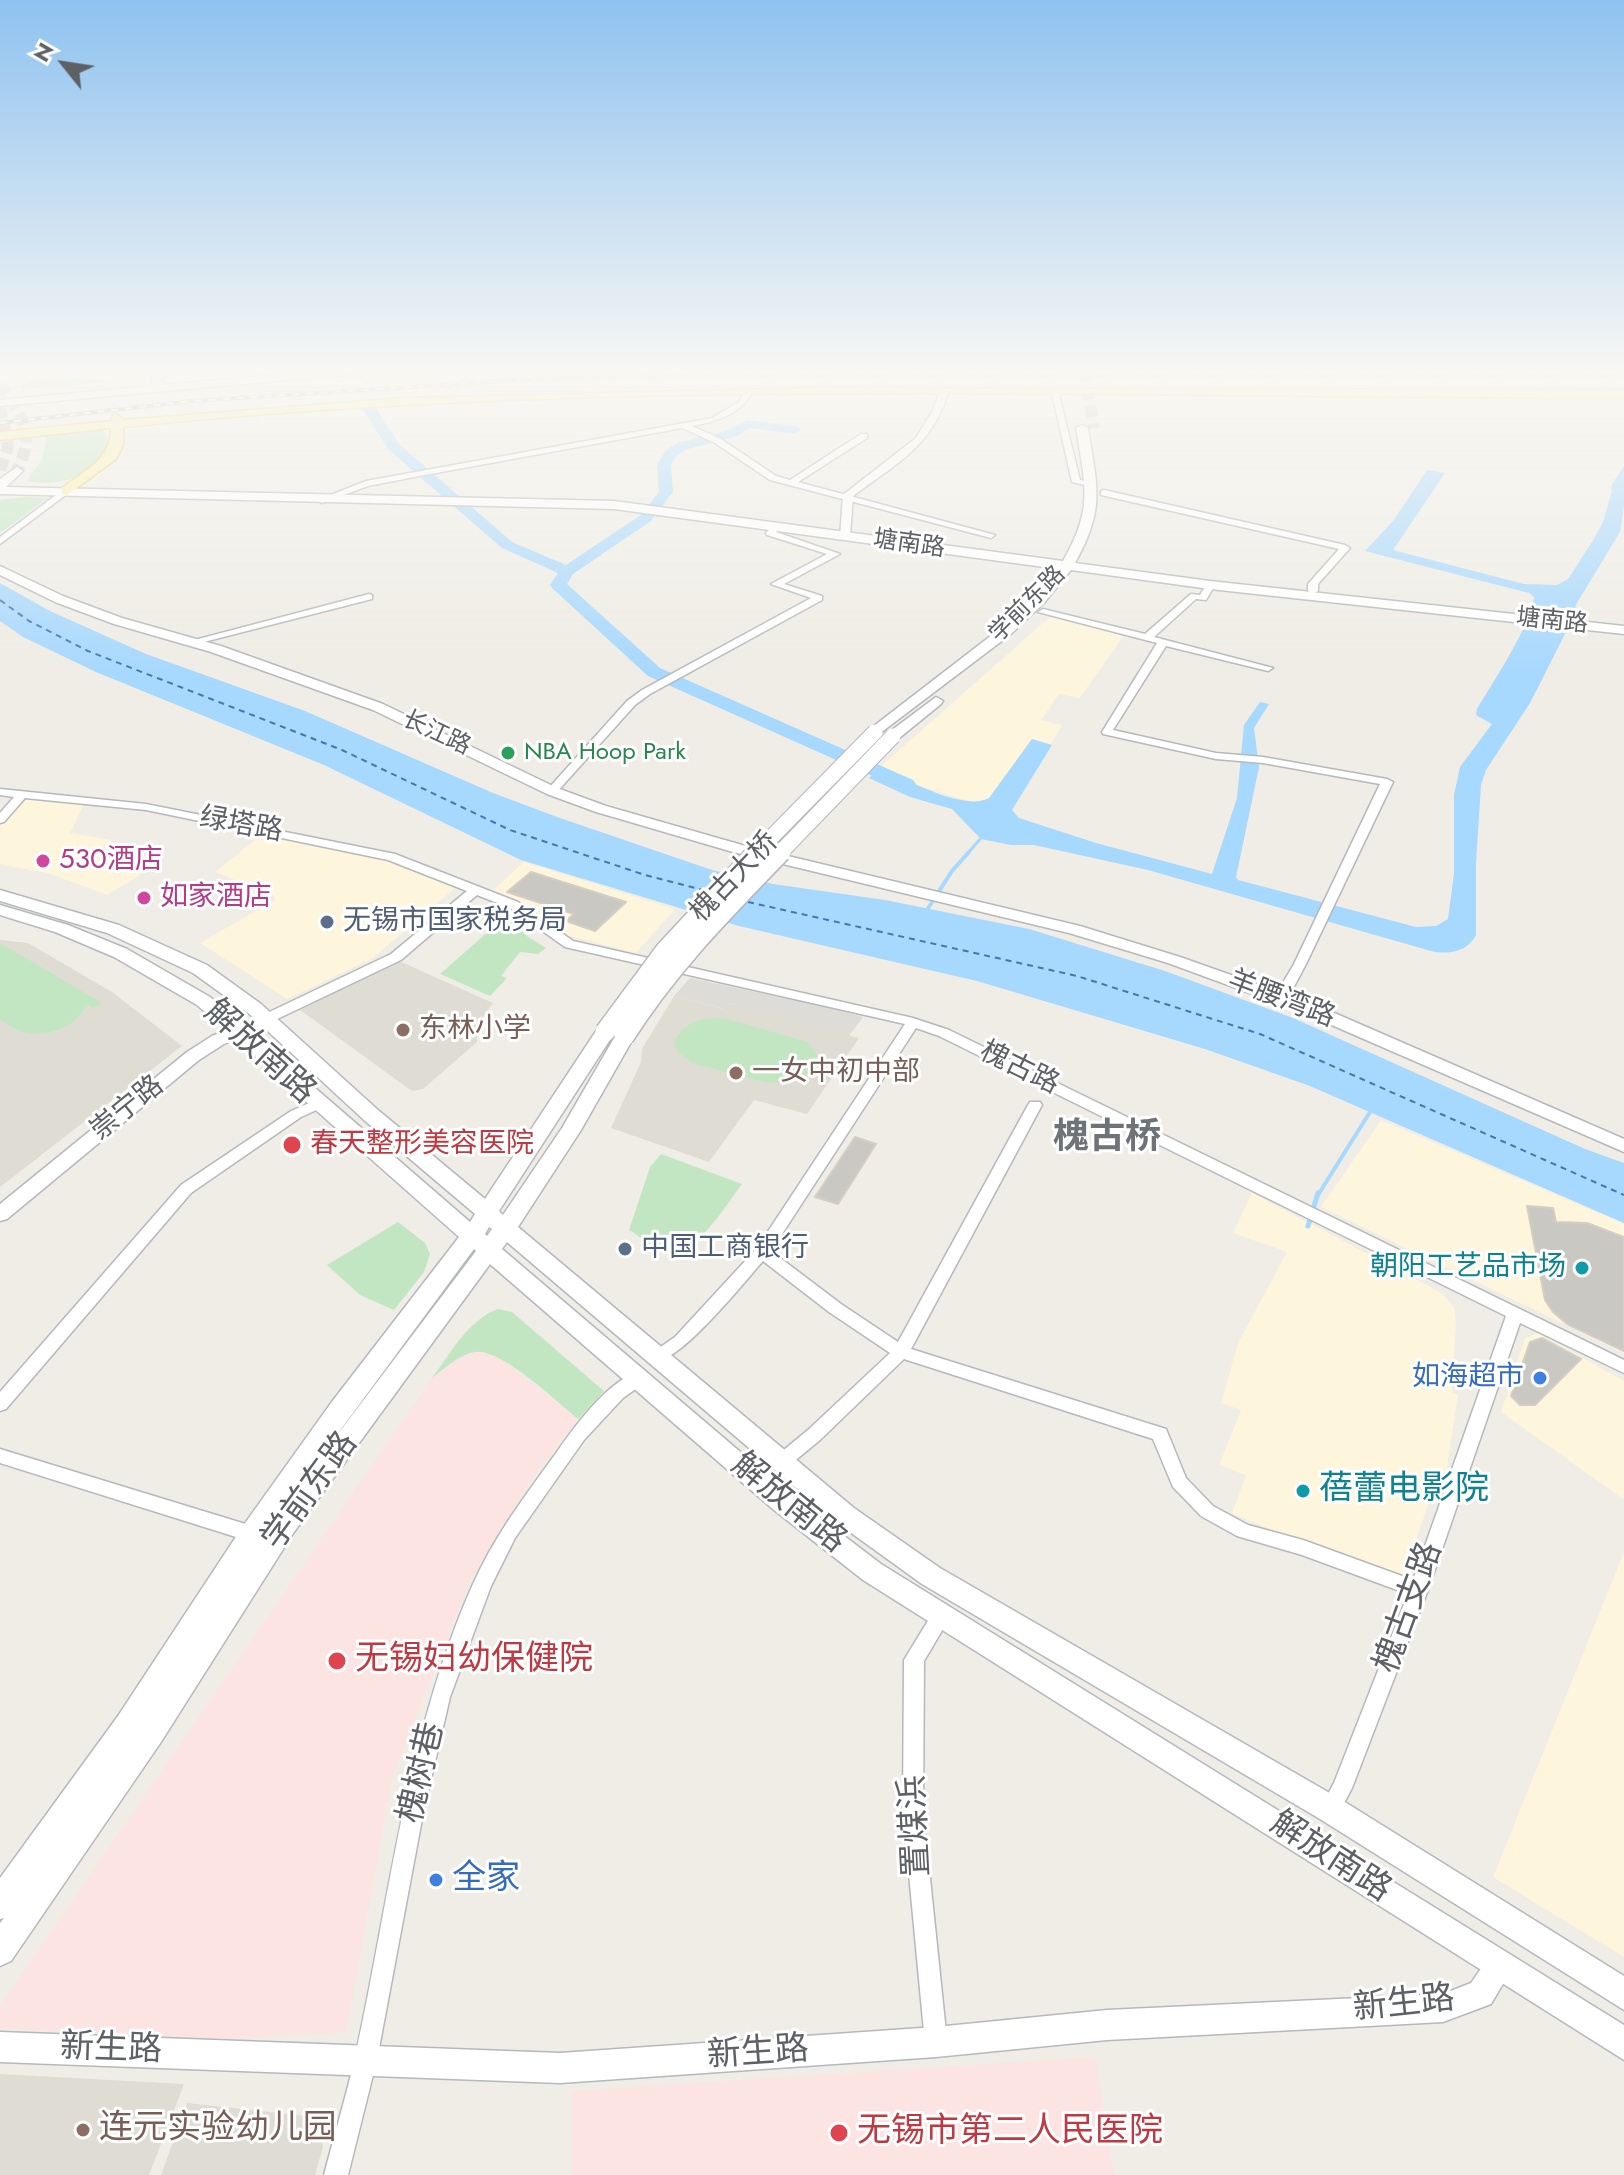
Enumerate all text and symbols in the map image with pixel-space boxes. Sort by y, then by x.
north arrow [24,24,104,104]
text: N [25,36,61,68]
street label: 塘南路 [871,526,947,564]
street label: 学前东路 [984,561,1072,649]
street label: 塘南路 [1515,604,1589,640]
street label: 长江路 [397,706,475,762]
place label: NBA Hoop Park [524,739,686,767]
marker: NBA Hoop Park [499,744,517,762]
street label: 绿塔路 [197,802,285,850]
street label: 槐古大桥 [684,826,786,930]
place label: 530酒店 [59,844,163,878]
marker: 530酒店 [34,852,52,870]
place label: 如家酒店 [160,881,272,915]
marker: 如家酒店 [135,889,153,907]
place label: 无锡市国家税务局 [343,905,567,939]
marker: 无锡市国家税务局 [318,913,336,931]
street label: 羊腰湾路 [1223,964,1339,1036]
street label: 解放南路 [195,992,323,1114]
place label: 东林小学 [419,1013,531,1047]
marker: 东林小学 [394,1021,412,1039]
street label: 槐古路 [974,1035,1064,1103]
place label: 一女中初中部 [752,1056,920,1090]
marker: 一女中初中部 [727,1064,745,1082]
street label: 崇宁路 [85,1070,171,1148]
district label: 槐古桥 [1053,1117,1161,1161]
place label: 春天整形美容医院 [310,1128,534,1162]
marker: 春天整形美容医院 [281,1134,303,1156]
place label: 中国工商银行 [641,1232,809,1266]
marker: 中国工商银行 [616,1240,634,1258]
place label: 朝阳工艺品市场 [1370,1251,1566,1285]
marker: 朝阳工艺品市场 [1573,1259,1591,1277]
place label: 如海超市 [1412,1361,1524,1395]
marker: 如海超市 [1531,1369,1549,1387]
street label: 学前东路 [255,1425,367,1559]
street label: 解放南路 [722,1445,854,1563]
place label: 蓓蕾电影院 [1319,1471,1489,1511]
marker: 蓓蕾电影院 [1294,1482,1312,1500]
street label: 槐古支路 [1368,1537,1452,1679]
place label: 无锡妇幼保健院 [355,1641,593,1681]
marker: 无锡妇幼保健院 [326,1650,348,1672]
street label: 槐树巷 [392,1719,454,1827]
street label: 置煤浜 [894,1774,940,1878]
street label: 解放南路 [1262,1804,1398,1912]
place label: 全家 [452,1860,520,1900]
marker: 全家 [427,1871,445,1889]
street label: 新生路 [1351,1979,1457,2031]
street label: 新生路 [59,2028,163,2072]
street label: 新生路 [706,2030,810,2078]
place label: 连元实验幼儿园 [99,2110,337,2150]
place label: 无锡市第二人民医院 [857,2113,1163,2153]
marker: 连元实验幼儿园 [74,2121,92,2139]
marker: 无锡市第二人民医院 [828,2122,850,2144]

